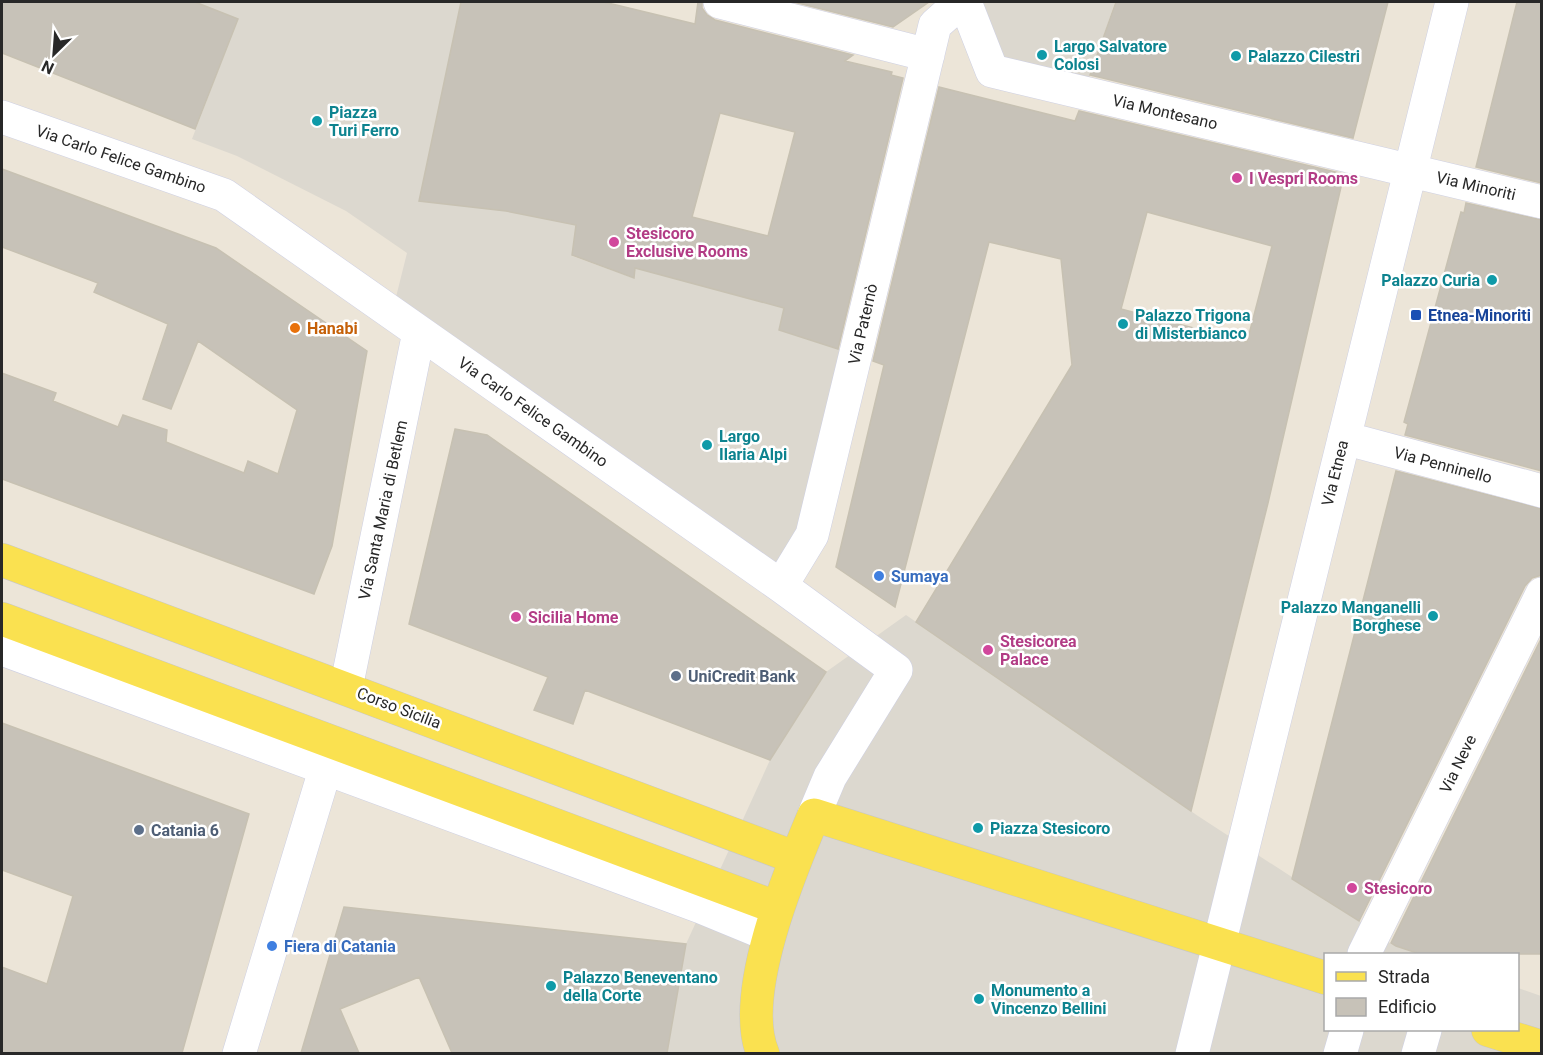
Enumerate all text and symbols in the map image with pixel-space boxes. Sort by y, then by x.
north arrow [24,24,84,84]
place label: Largo Salvatore Colosi [1054,37,1167,74]
place label: Palazzo Cilestri [1248,47,1360,66]
marker: Largo Salvatore Colosi [1035,48,1049,62]
marker: Palazzo Cilestri [1229,49,1243,63]
text: N [39,56,57,78]
street label: Via Montesano [1111,91,1219,133]
place label: Piazza Turi Ferro [329,103,399,140]
marker: Piazza Turi Ferro [310,114,324,128]
street label: Via Carlo Felice Gambino [34,121,208,197]
street label: Via Minoriti [1434,168,1518,204]
place label: I Vespri Rooms [1249,169,1358,188]
marker: I Vespri Rooms [1230,171,1244,185]
place label: Stesicoro Exclusive Rooms [626,224,748,261]
marker: Stesicoro Exclusive Rooms [607,235,621,249]
place label: Palazzo Curia [1381,271,1480,290]
marker: Palazzo Curia [1485,273,1499,287]
street label: Via Paternò [844,282,882,366]
place label: Palazzo Trigona di Misterbianco [1135,306,1251,343]
place label: Etnea-Minoriti [1428,306,1531,325]
marker: Etnea-Minoriti [1409,308,1423,322]
marker: Palazzo Trigona di Misterbianco [1116,317,1130,331]
place label: Hanabi [307,319,358,338]
marker: Hanabi [288,321,302,335]
street label: Via Carlo Felice Gambino [454,353,612,471]
street label: Via Santa Maria di Betlem [355,418,411,602]
place label: Largo Ilaria Alpi [719,427,787,464]
marker: Largo Ilaria Alpi [700,438,714,452]
street label: Via Etnea [1318,438,1352,508]
street label: Via Penninello [1392,443,1494,487]
place label: Sumaya [891,567,949,586]
marker: Sumaya [872,569,886,583]
place label: Palazzo Manganelli Borghese [1281,598,1421,635]
place label: Sicilia Home [528,608,619,627]
marker: Palazzo Manganelli Borghese [1426,609,1440,623]
marker: Sicilia Home [509,610,523,624]
place label: Stesicorea Palace [1000,632,1077,669]
marker: Stesicorea Palace [981,643,995,657]
place label: UniCredit Bank [688,667,796,686]
marker: UniCredit Bank [669,669,683,683]
street label: Corso Sicilia [354,683,444,733]
street label: Via Neve [1436,732,1480,796]
place label: Piazza Stesicoro [990,819,1110,838]
place label: Catania 6 [151,821,219,840]
marker: Piazza Stesicoro [971,821,985,835]
marker: Catania 6 [132,823,146,837]
place label: Stesicoro [1364,879,1432,898]
marker: Stesicoro [1345,881,1359,895]
place label: Fiera di Catania [284,937,396,956]
marker: Fiera di Catania [265,939,279,953]
legend [1324,953,1519,1031]
text: Strada [1378,966,1430,987]
place label: Palazzo Beneventano della Corte [563,968,718,1005]
marker: Palazzo Beneventano della Corte [544,979,558,993]
place label: Monumento a Vincenzo Bellini [991,981,1106,1018]
marker: Monumento a Vincenzo Bellini [972,992,986,1006]
text: Edificio [1378,996,1437,1017]

